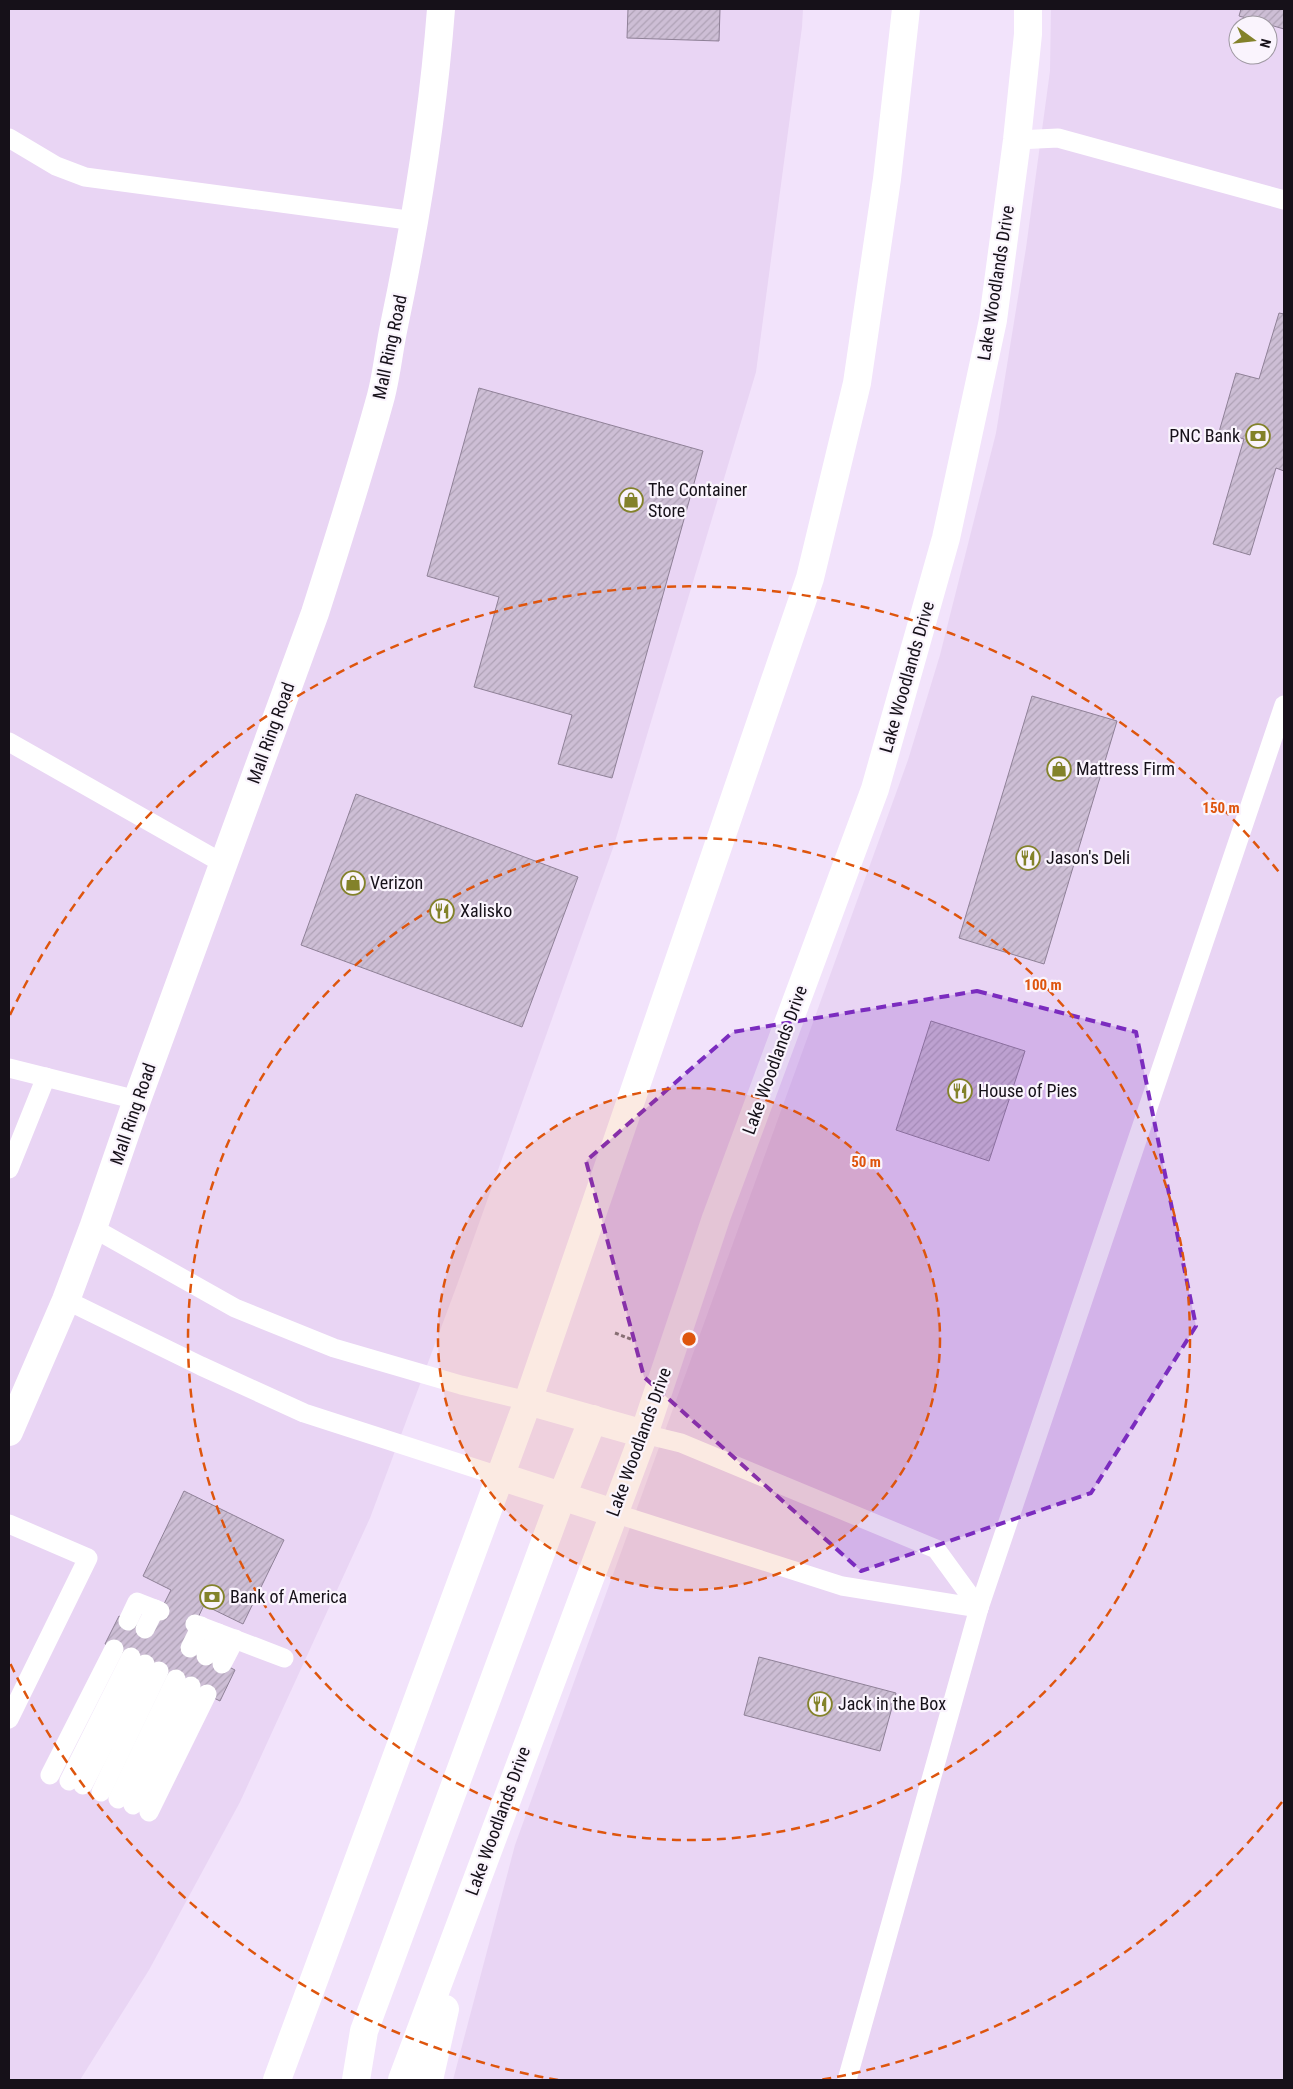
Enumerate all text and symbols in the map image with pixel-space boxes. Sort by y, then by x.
north arrow [1228,15,1278,65]
text: N [1257,37,1274,50]
street label: Lake Woodlands Drive [973,204,1018,362]
street label: Mall Ring Road [368,293,411,401]
bank icon: PNC Bank [1245,423,1271,449]
place label: PNC Bank [1169,425,1240,446]
place label: The Container Store [648,479,748,521]
shop icon: The Container Store [618,487,644,513]
street label: Lake Woodlands Drive [875,599,938,755]
street label: Mall Ring Road [243,679,299,786]
shop icon: Mattress Firm [1046,756,1072,782]
place label: Mattress Firm [1076,758,1175,779]
text: 150 m [1202,799,1240,817]
restaurant icon: Jason's Deli [1015,845,1041,871]
place label: Jason's Deli [1046,847,1130,868]
shop icon: Verizon [340,870,366,896]
place label: Verizon [370,872,423,893]
restaurant icon: Xalisko [429,898,455,924]
place label: Xalisko [460,900,512,921]
text: 100 m [1024,976,1062,994]
street label: Lake Woodlands Drive [738,983,811,1137]
street label: Mall Ring Road [105,1060,160,1167]
restaurant icon: House of Pies [947,1078,973,1104]
place label: House of Pies [978,1080,1077,1101]
text: 50 m [851,1153,881,1171]
centre of rings [680,1330,698,1348]
street label: Lake Woodlands Drive [602,1365,675,1519]
bank icon: Bank of America [199,1584,225,1610]
place label: Bank of America [230,1586,347,1607]
restaurant icon: Jack in the Box [807,1691,833,1717]
place label: Jack in the Box [838,1693,946,1714]
street label: Lake Woodlands Drive [461,1744,534,1898]

